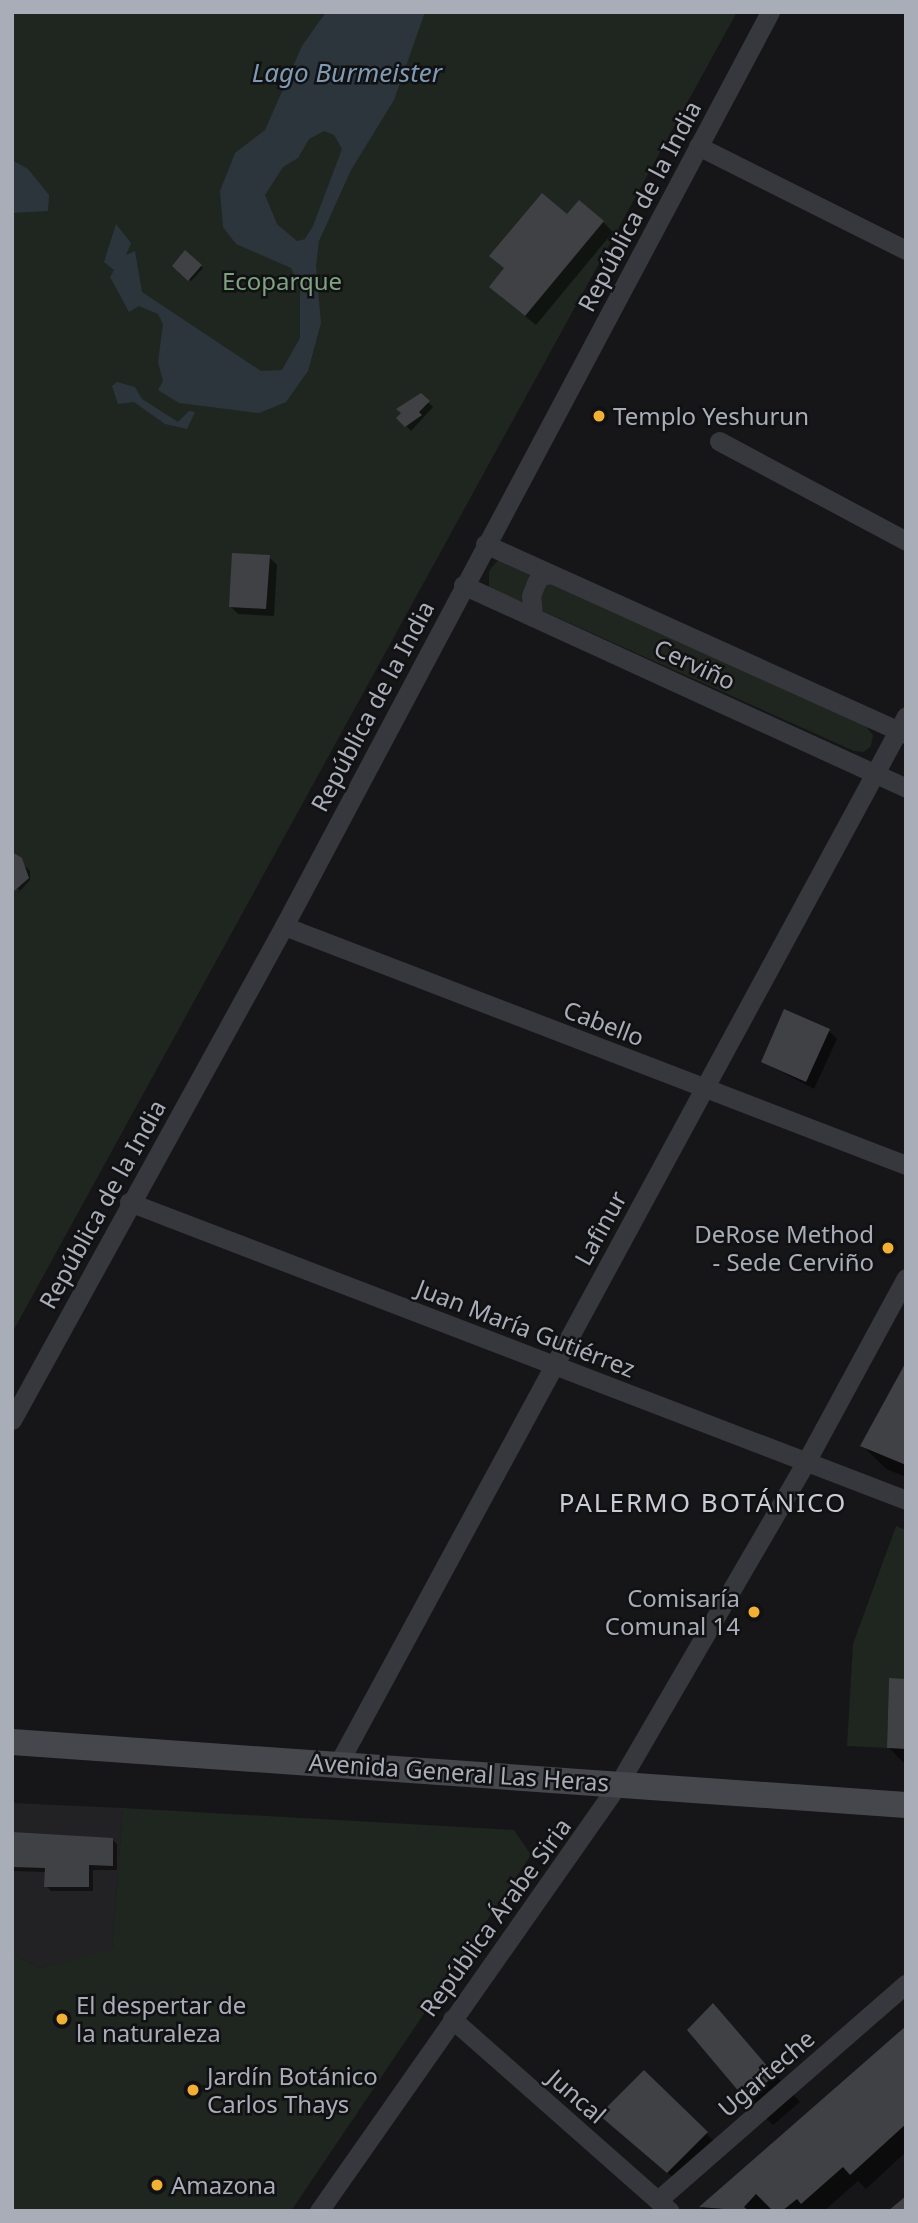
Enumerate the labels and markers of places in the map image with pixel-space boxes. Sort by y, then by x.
place label: Templo Yeshurun [613,402,809,430]
marker: Templo Yeshurun [591,408,607,424]
place label: DeRose Method - Sede Cerviño [694,1220,874,1276]
marker: DeRose Method - Sede Cerviño [880,1240,896,1256]
place label: Comisaría Comunal 14 [605,1584,740,1640]
marker: Comisaría Comunal 14 [746,1604,762,1620]
place label: El despertar de la naturaleza [76,1991,246,2047]
marker: El despertar de la naturaleza [54,2011,70,2027]
place label: Jardín Botánico Carlos Thays [207,2062,378,2118]
marker: Jardín Botánico Carlos Thays [185,2082,201,2098]
place label: Amazona [171,2171,276,2199]
marker: Amazona [149,2177,165,2193]

